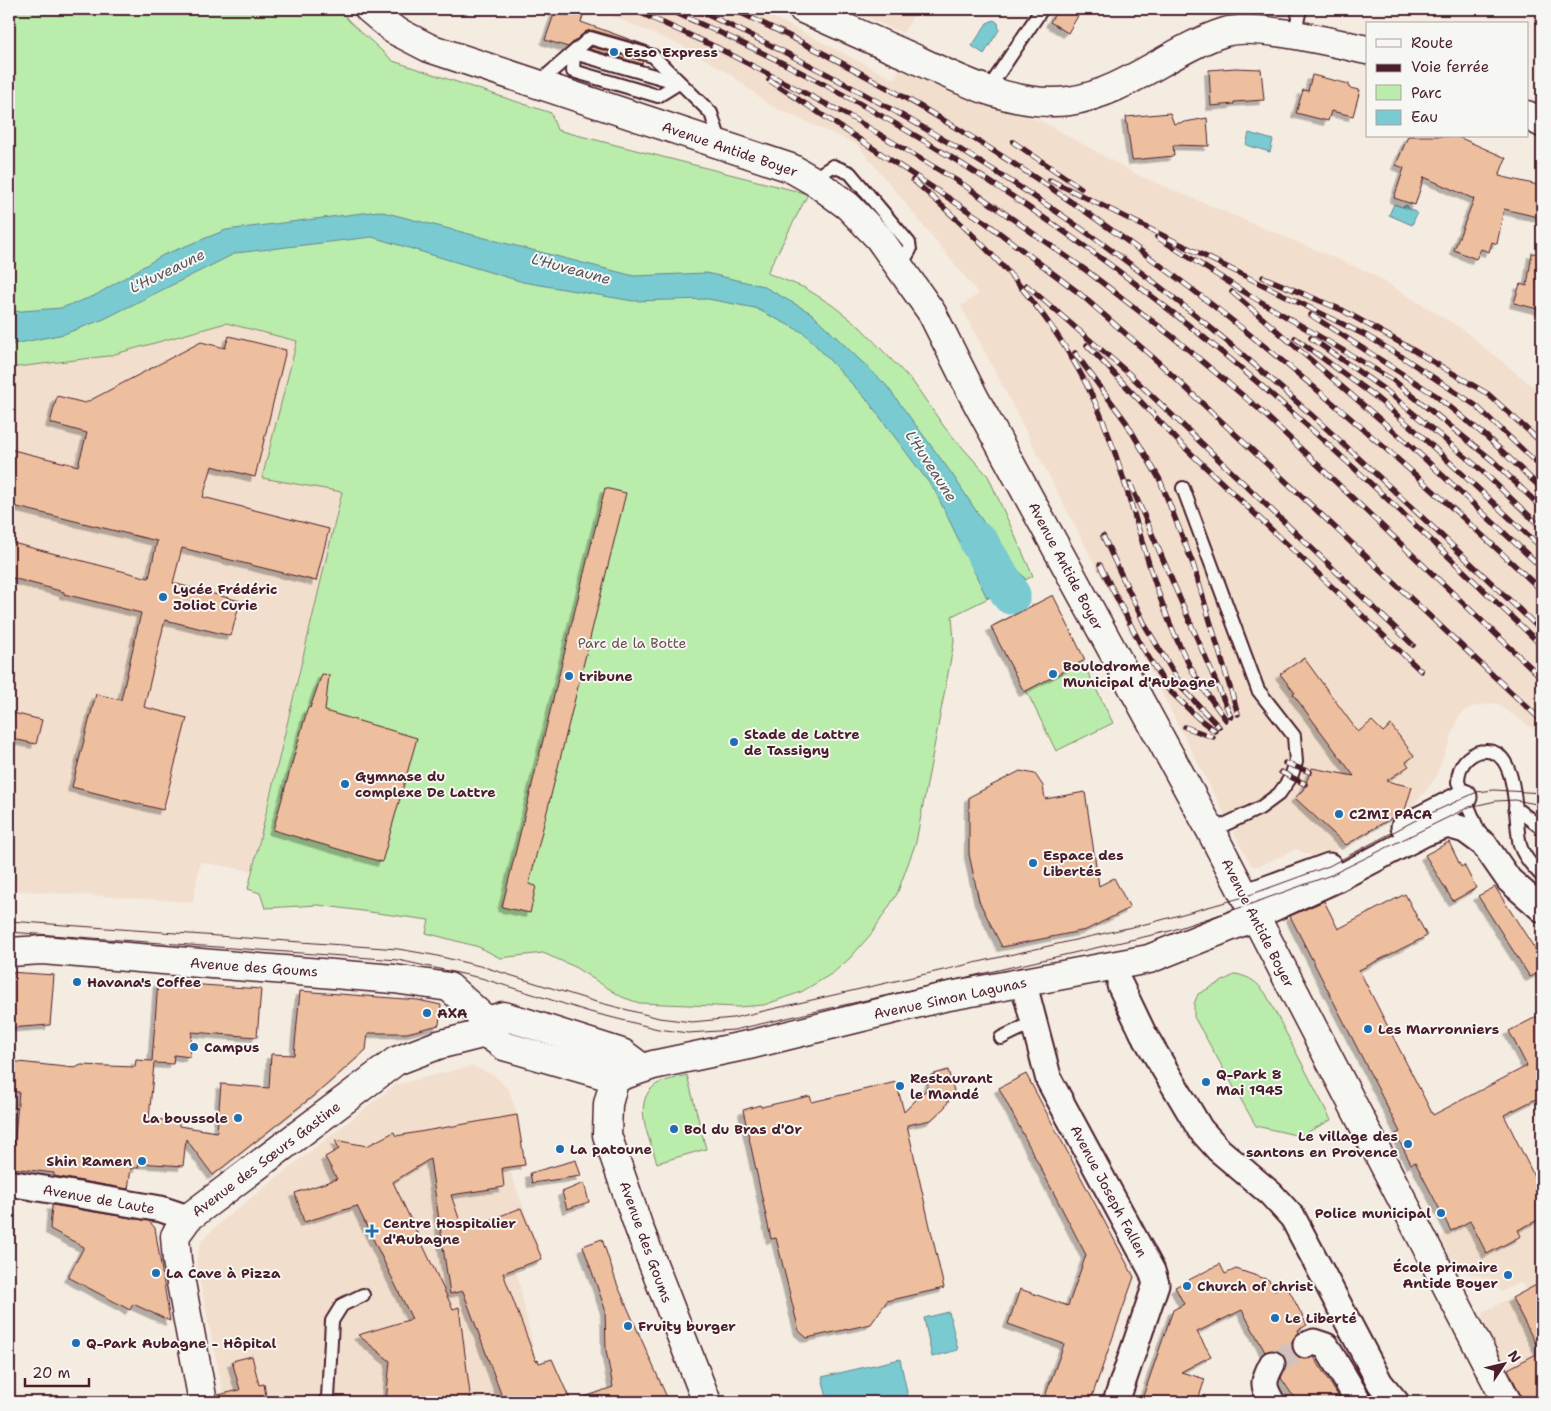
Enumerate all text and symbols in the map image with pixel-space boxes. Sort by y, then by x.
legend [1366,22,1528,138]
text: Route [1411,33,1453,53]
place label: Esso Express [624,43,718,61]
marker: Esso Express [608,46,620,58]
text: Voie ferrée [1411,57,1489,77]
text: Parc [1411,83,1442,103]
text: Eau [1411,107,1438,127]
street label: Avenue Antide Boyer [660,117,801,181]
water label: L'Huveaune [126,244,208,298]
water label: L'Huveaune [529,249,613,289]
water label: L'Huveaune [900,426,962,506]
street label: Avenue Antide Boyer [1025,499,1108,633]
place label: Lycée Frédéric Joliot Curie [173,580,277,614]
marker: Lycée Frédéric Joliot Curie [157,591,169,603]
park label: Parc de la Botte [578,634,686,652]
place label: Boulodrome Municipal d'Aubagne [1063,657,1216,691]
place label: tribune [579,667,633,685]
marker: Boulodrome Municipal d'Aubagne [1047,668,1059,680]
marker: tribune [563,670,575,682]
place label: Stade de Lattre de Tassigny [744,725,860,759]
marker: Stade de Lattre de Tassigny [728,736,740,748]
place label: Gymnase du complexe De Lattre [355,767,496,801]
marker: Gymnase du complexe De Lattre [339,778,351,790]
place label: C2MI PACA [1349,805,1433,823]
marker: C2MI PACA [1333,808,1345,820]
place label: Espace des Libertés [1043,846,1124,880]
street label: Avenue Antide Boyer [1218,855,1299,991]
marker: Espace des Libertés [1027,857,1039,869]
street label: Avenue des Goums [189,954,319,980]
place label: Havana's Coffee [87,973,201,991]
street label: Avenue Simon Lagunas [872,973,1028,1023]
marker: Havana's Coffee [71,976,83,988]
place label: AXA [437,1004,468,1022]
marker: AXA [421,1007,433,1019]
place label: Les Marronniers [1378,1020,1499,1038]
marker: Les Marronniers [1362,1023,1374,1035]
place label: Campus [204,1038,259,1056]
marker: Campus [188,1041,200,1053]
place label: Q-Park 8 Mai 1945 [1216,1065,1283,1099]
place label: Restaurant le Mandé [910,1069,993,1103]
marker: Q-Park 8 Mai 1945 [1200,1076,1212,1088]
marker: Restaurant le Mandé [894,1080,906,1092]
street label: Avenue des Sœurs Gastine [188,1097,344,1221]
place label: La boussole [142,1109,228,1127]
marker: La boussole [232,1112,244,1124]
place label: Bol du Bras d'Or [684,1120,802,1138]
street label: Avenue Joseph Fallen [1067,1122,1152,1261]
marker: Bol du Bras d'Or [668,1123,680,1135]
place label: Le village des santons en Provence [1246,1127,1398,1161]
marker: Le village des santons en Provence [1402,1138,1414,1150]
place label: La patoune [570,1140,652,1158]
marker: La patoune [554,1143,566,1155]
place label: Shin Ramen [46,1152,132,1170]
marker: Shin Ramen [136,1155,148,1167]
street label: Avenue des Goums [616,1179,676,1305]
street label: Avenue de Laute [42,1180,156,1218]
place label: Police municipal [1315,1204,1431,1222]
marker: Police municipal [1435,1207,1447,1219]
place label: Centre Hospitalier d'Aubagne [383,1214,517,1248]
marker: Centre Hospitalier d'Aubagne [365,1224,379,1238]
place label: École primaire Antide Boyer [1393,1258,1498,1292]
place label: La Cave à Pizza [166,1264,281,1282]
marker: La Cave à Pizza [150,1267,162,1279]
marker: École primaire Antide Boyer [1502,1269,1514,1281]
place label: Church of christ [1197,1277,1314,1295]
marker: Church of christ [1181,1280,1193,1292]
place label: Le Liberté [1285,1309,1357,1327]
marker: Le Liberté [1269,1312,1281,1324]
place label: Fruity burger [638,1317,736,1335]
marker: Fruity burger [622,1320,634,1332]
place label: Q-Park Aubagne - Hôpital [86,1334,276,1352]
marker: Q-Park Aubagne - Hôpital [70,1337,82,1349]
north arrow [1478,1338,1528,1388]
text: N [1504,1347,1525,1366]
scale bar [25,1356,89,1388]
text: 20 m [32,1363,71,1383]

